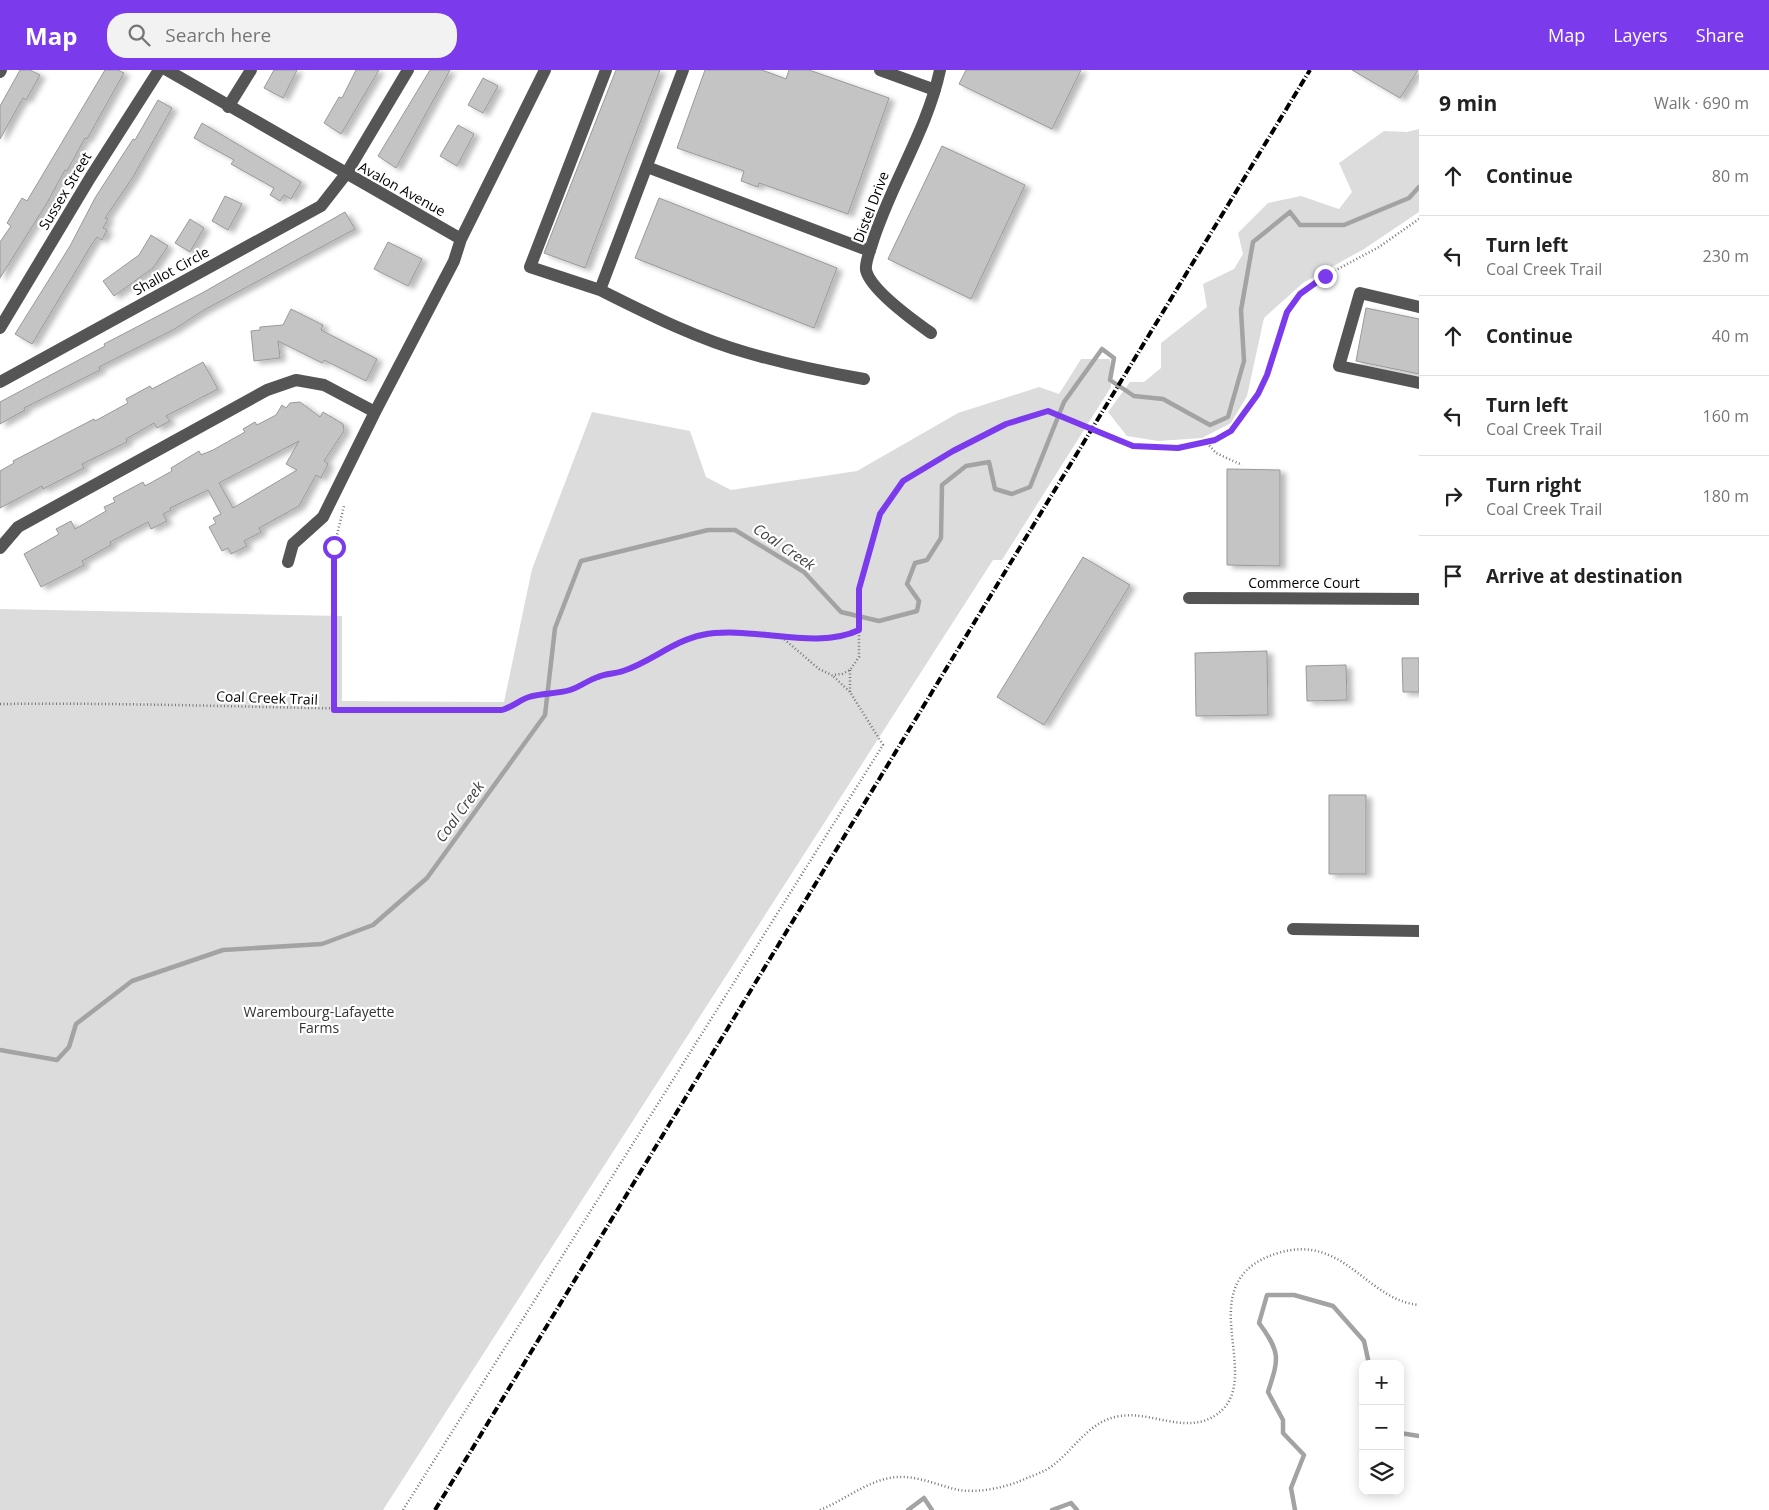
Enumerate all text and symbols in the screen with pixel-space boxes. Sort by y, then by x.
search box [107,13,457,58]
text: Map [25,19,77,52]
icon: search [125,21,153,49]
text: Search here [165,22,271,48]
text: Map [1548,23,1585,47]
text: Layers [1613,23,1668,47]
text: Share [1696,23,1744,47]
text: 9 min [1439,89,1497,117]
text: Walk · 690 m [1654,92,1749,114]
street label: Sussex Street [34,148,95,233]
street label: Avalon Avenue [355,157,449,220]
icon: ahead [1439,162,1467,190]
text: Continue [1486,163,1573,189]
text: 80 m [1712,165,1749,187]
street label: Distel Drive [848,168,893,245]
text: Turn left [1486,232,1568,258]
street label: Shallot Circle [129,242,212,299]
icon: left [1439,242,1467,270]
text: 230 m [1703,245,1749,267]
text: Coal Creek Trail [1486,258,1602,280]
route end [1314,265,1337,288]
icon: ahead [1439,322,1467,350]
text: Continue [1486,323,1573,349]
text: 40 m [1712,325,1749,347]
text: Turn left [1486,392,1568,418]
icon: left [1439,402,1467,430]
text: 160 m [1703,405,1749,427]
text: Coal Creek Trail [1486,418,1602,440]
text: Turn right [1486,472,1581,498]
icon: right [1439,482,1467,510]
text: 180 m [1703,485,1749,507]
text: Coal Creek Trail [1486,498,1602,520]
water label: Coal Creek [750,518,820,575]
route start [323,536,346,559]
icon: arrive [1439,562,1467,590]
text: Arrive at destination [1486,563,1683,589]
street label: Commerce Court [1248,573,1360,592]
street label: Coal Creek Trail [216,686,318,709]
water label: Coal Creek [430,777,488,846]
park label: Warembourg-Lafayette Farms [244,1002,395,1037]
map controls [1359,1360,1404,1495]
button: + [1359,1360,1404,1405]
button: − [1359,1405,1404,1450]
button: layers [1359,1450,1404,1495]

